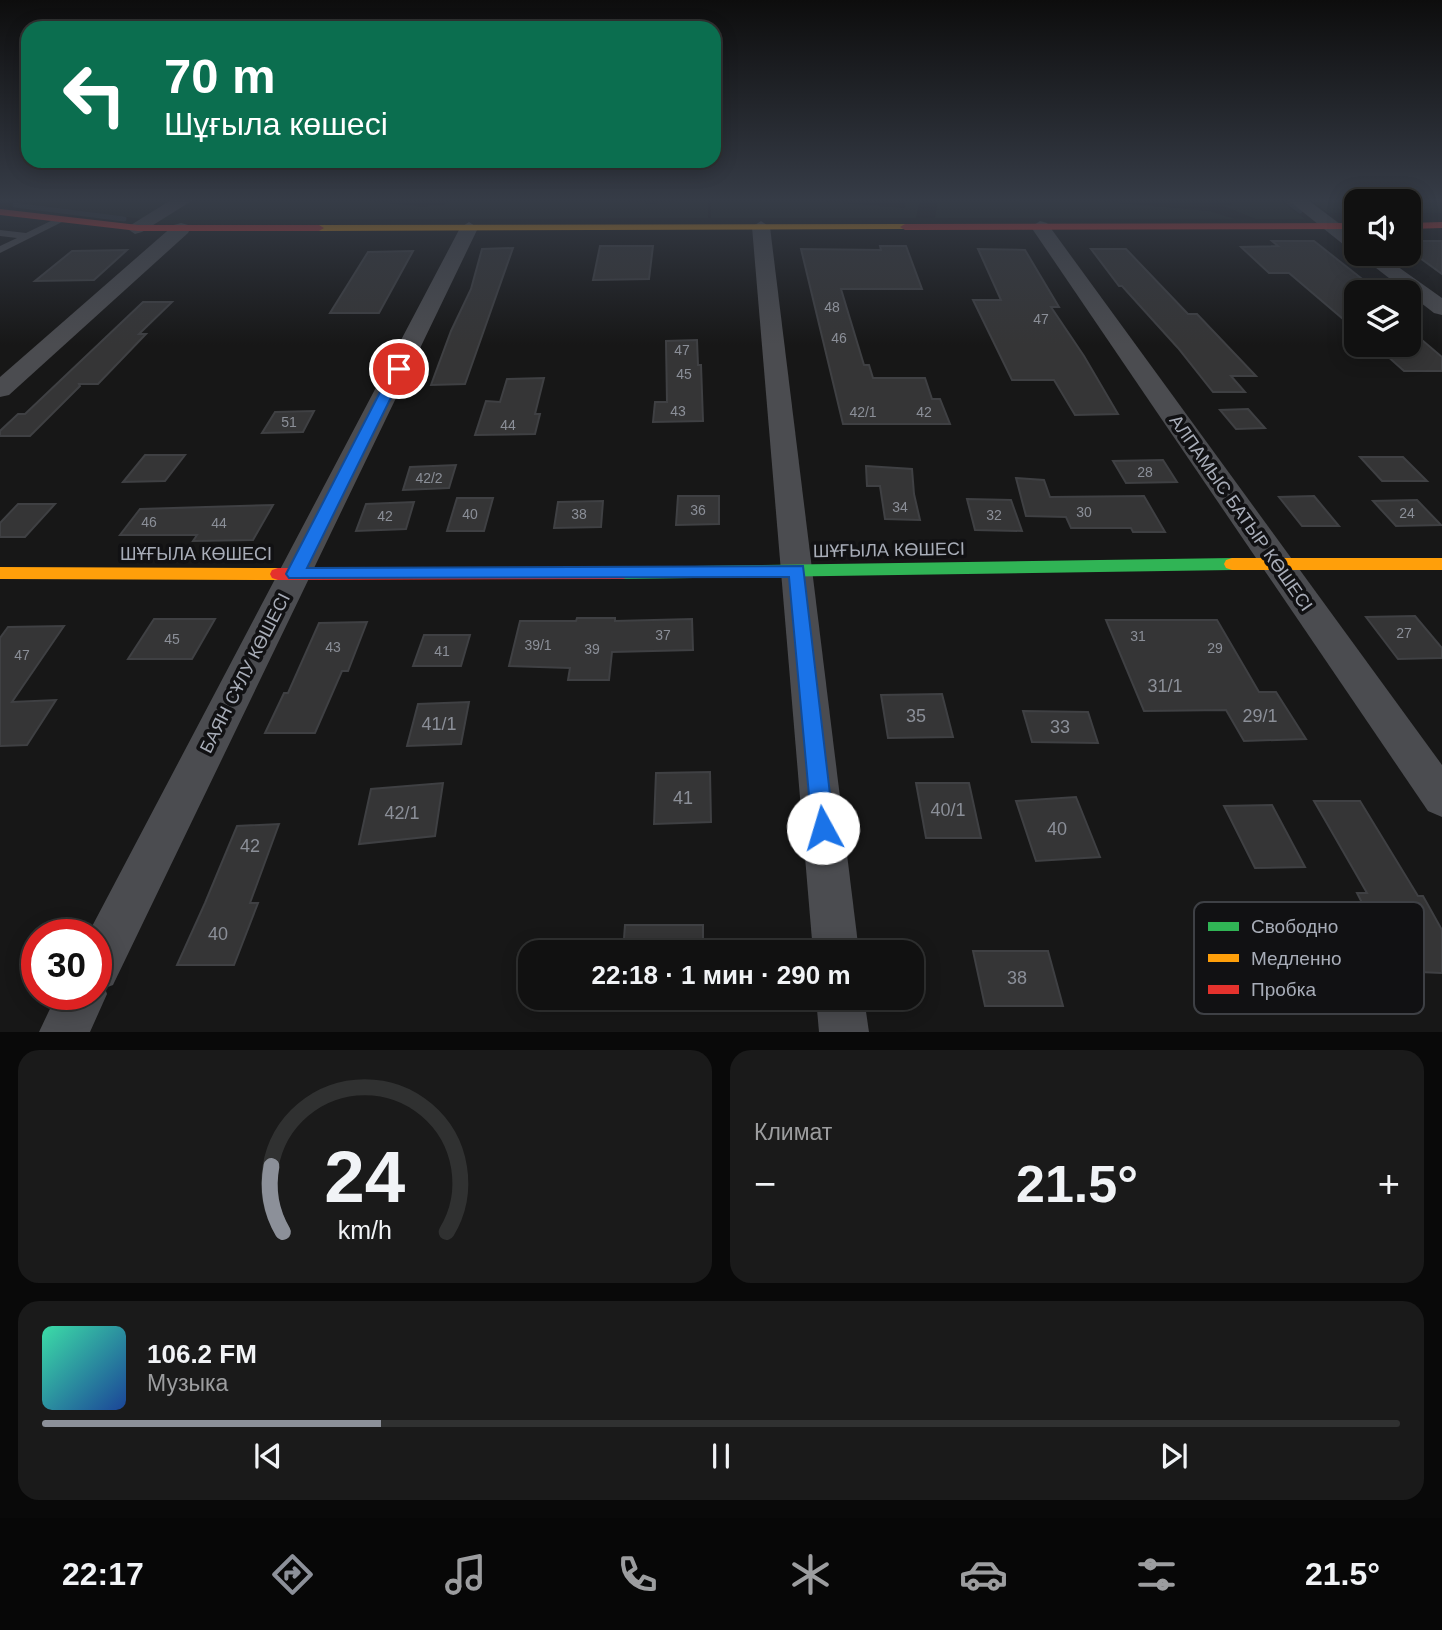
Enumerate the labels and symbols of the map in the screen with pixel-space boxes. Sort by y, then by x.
house number: 48 [824,299,840,315]
house number: 47 [1033,311,1049,327]
house number: 46 [831,330,847,346]
pin [369,339,429,399]
house number: 47 [674,342,690,358]
house number: 45 [676,366,692,382]
house number: 43 [670,403,686,419]
house number: 42/1 [849,404,877,420]
house number: 42 [916,404,932,420]
street label: АЛПАМЫС БАТЫР КӨШЕСІ [1165,411,1317,615]
house number: 51 [281,414,297,430]
house number: 44 [500,417,516,433]
house number: 28 [1137,464,1153,480]
house number: 42/2 [415,470,443,486]
house number: 34 [892,499,908,515]
house number: 36 [690,502,706,518]
house number: 30 [1076,504,1092,520]
house number: 24 [1399,505,1415,521]
house number: 40 [462,506,478,522]
house number: 38 [571,506,587,522]
house number: 32 [986,507,1002,523]
house number: 42 [377,508,393,524]
house number: 46 [141,514,157,530]
house number: 44 [211,515,227,531]
street label: ШҰҒЫЛА КӨШЕСІ [813,539,965,561]
street label: ШҰҒЫЛА КӨШЕСІ [120,544,272,564]
street label: БАЯН СҰЛУ КӨШЕСІ [196,590,294,756]
house number: 27 [1396,625,1412,641]
house number: 37 [655,627,671,643]
house number: 31 [1130,628,1146,644]
house number: 45 [164,631,180,647]
house number: 39/1 [524,637,552,653]
house number: 43 [325,639,341,655]
house number: 29 [1207,640,1223,656]
house number: 39 [584,641,600,657]
house number: 41 [434,643,450,659]
house number: 47 [14,647,30,663]
house number: 31/1 [1147,676,1183,696]
house number: 35 [906,706,926,726]
house number: 29/1 [1242,706,1278,726]
house number: 41/1 [421,714,457,734]
house number: 33 [1050,717,1070,737]
house number: 41 [673,788,693,808]
position arrow [786,791,860,865]
house number: 40/1 [930,800,966,820]
house number: 42/1 [384,803,420,823]
house number: 40 [1047,819,1067,839]
house number: 42 [240,836,260,856]
legend [1194,902,1424,1014]
text: Свободно [1251,916,1338,937]
speed limit sign: 30 [21,919,112,1010]
house number: 40 [208,924,228,944]
text: Медленно [1251,948,1341,969]
house number: 38 [1007,968,1027,988]
text: Пробка [1251,979,1316,1000]

